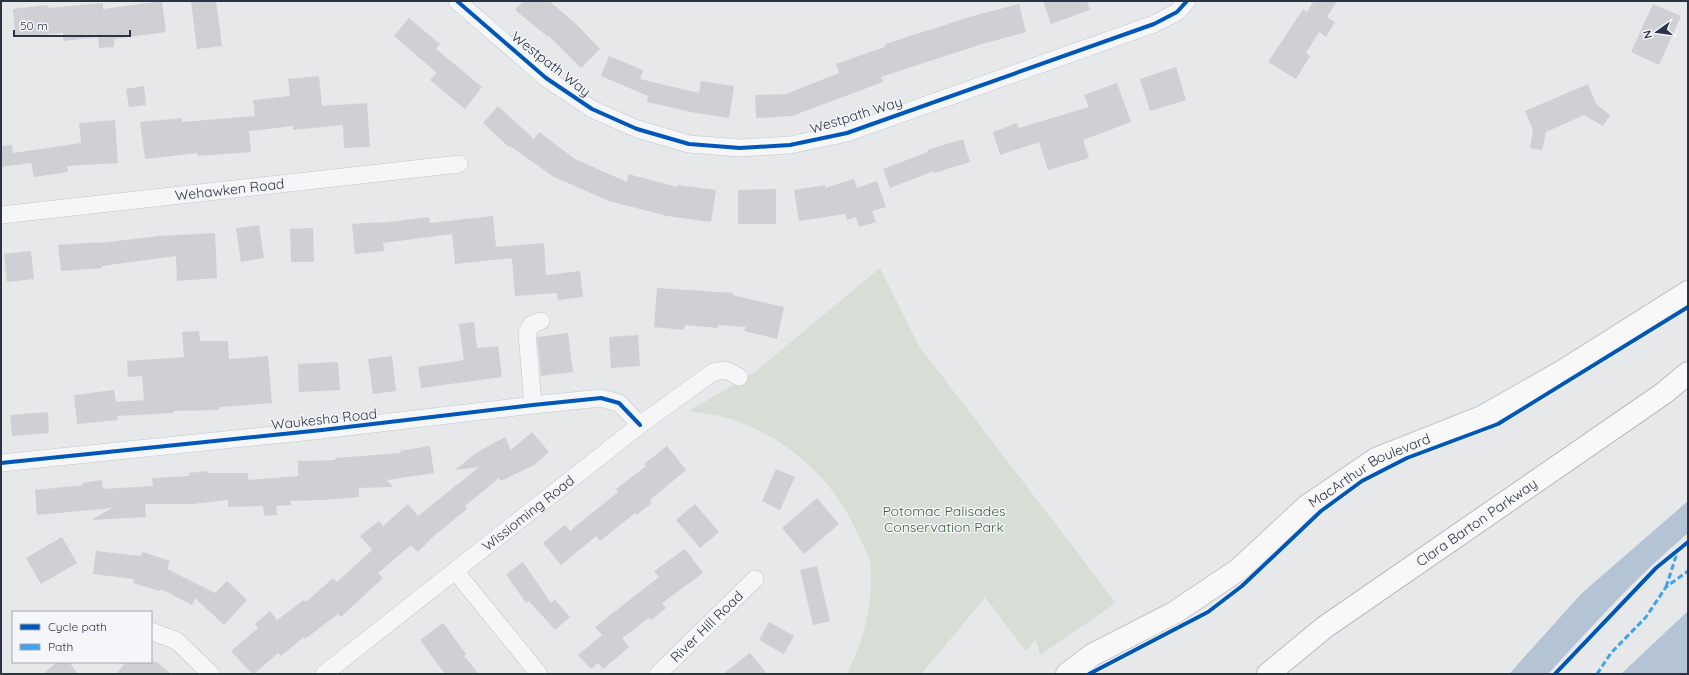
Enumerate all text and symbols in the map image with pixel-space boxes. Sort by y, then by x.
scale bar [14,12,130,38]
north arrow [1637,12,1677,52]
text: 50 m [20,18,48,33]
street label: Westpath Way [508,27,594,101]
text: N [1640,29,1655,40]
street label: Westpath Way [808,92,904,138]
street label: Wehawken Road [174,175,285,205]
street label: Waukesha Road [270,404,378,434]
street label: MacArthur Boulevard [1305,429,1433,511]
street label: Wissioming Road [479,471,578,555]
street label: Clara Barton Parkway [1412,474,1541,570]
park label: Potomac Palisades Conservation Park [882,502,1006,536]
street label: River Hill Road [666,587,747,666]
legend [12,611,152,663]
text: Cycle path [48,619,107,634]
text: Path [48,639,73,654]

